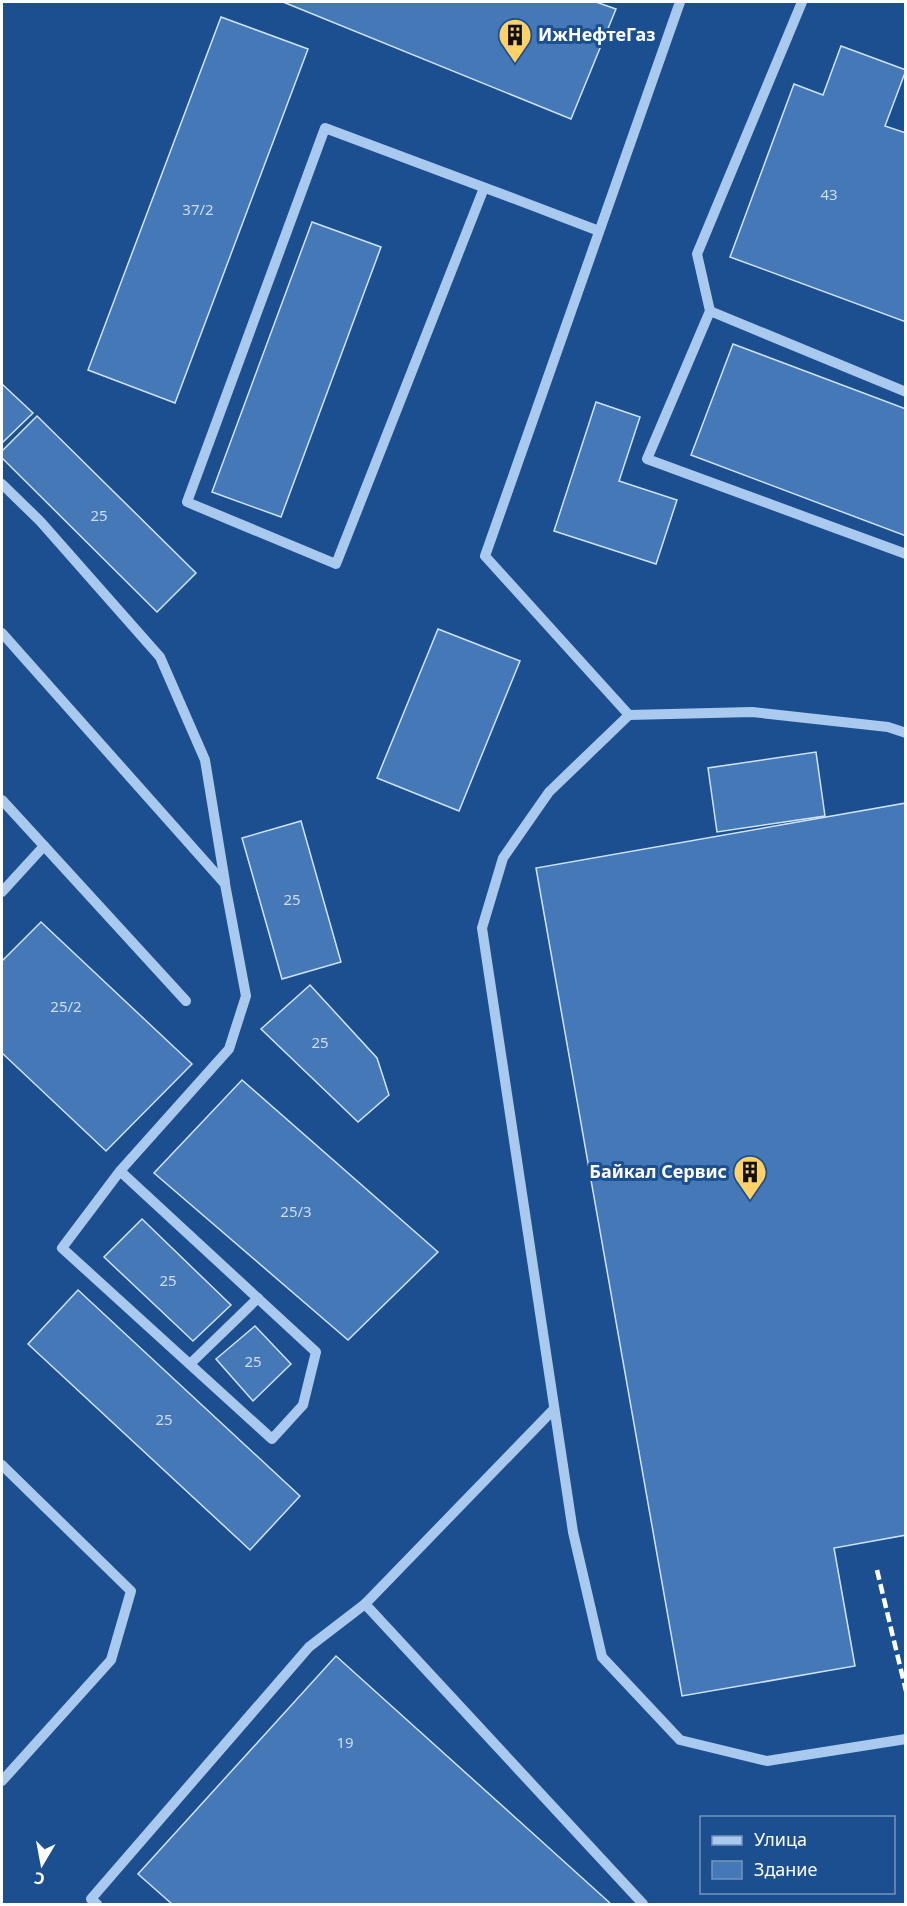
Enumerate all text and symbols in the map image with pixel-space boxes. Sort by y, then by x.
building icon: ИжНефтеГаз [497,17,533,64]
place label: ИжНефтеГаз [538,22,655,46]
house number: 43 [820,184,838,204]
house number: 37/2 [182,199,214,219]
house number: 25 [90,505,108,525]
house number: 25 [283,889,301,909]
house number: 25/2 [50,996,82,1016]
house number: 25 [311,1032,329,1052]
building icon: Байкал Сервис [732,1154,768,1201]
place label: Байкал Сервис [589,1159,727,1183]
house number: 25/3 [280,1201,312,1221]
house number: 25 [159,1270,177,1290]
house number: 25 [244,1351,262,1371]
house number: 25 [155,1409,173,1429]
house number: 19 [336,1732,354,1752]
legend [700,1816,895,1894]
text: Улица [754,1827,807,1851]
north arrow [12,1834,72,1894]
text: Здание [754,1857,818,1881]
text: С [32,1867,46,1891]

